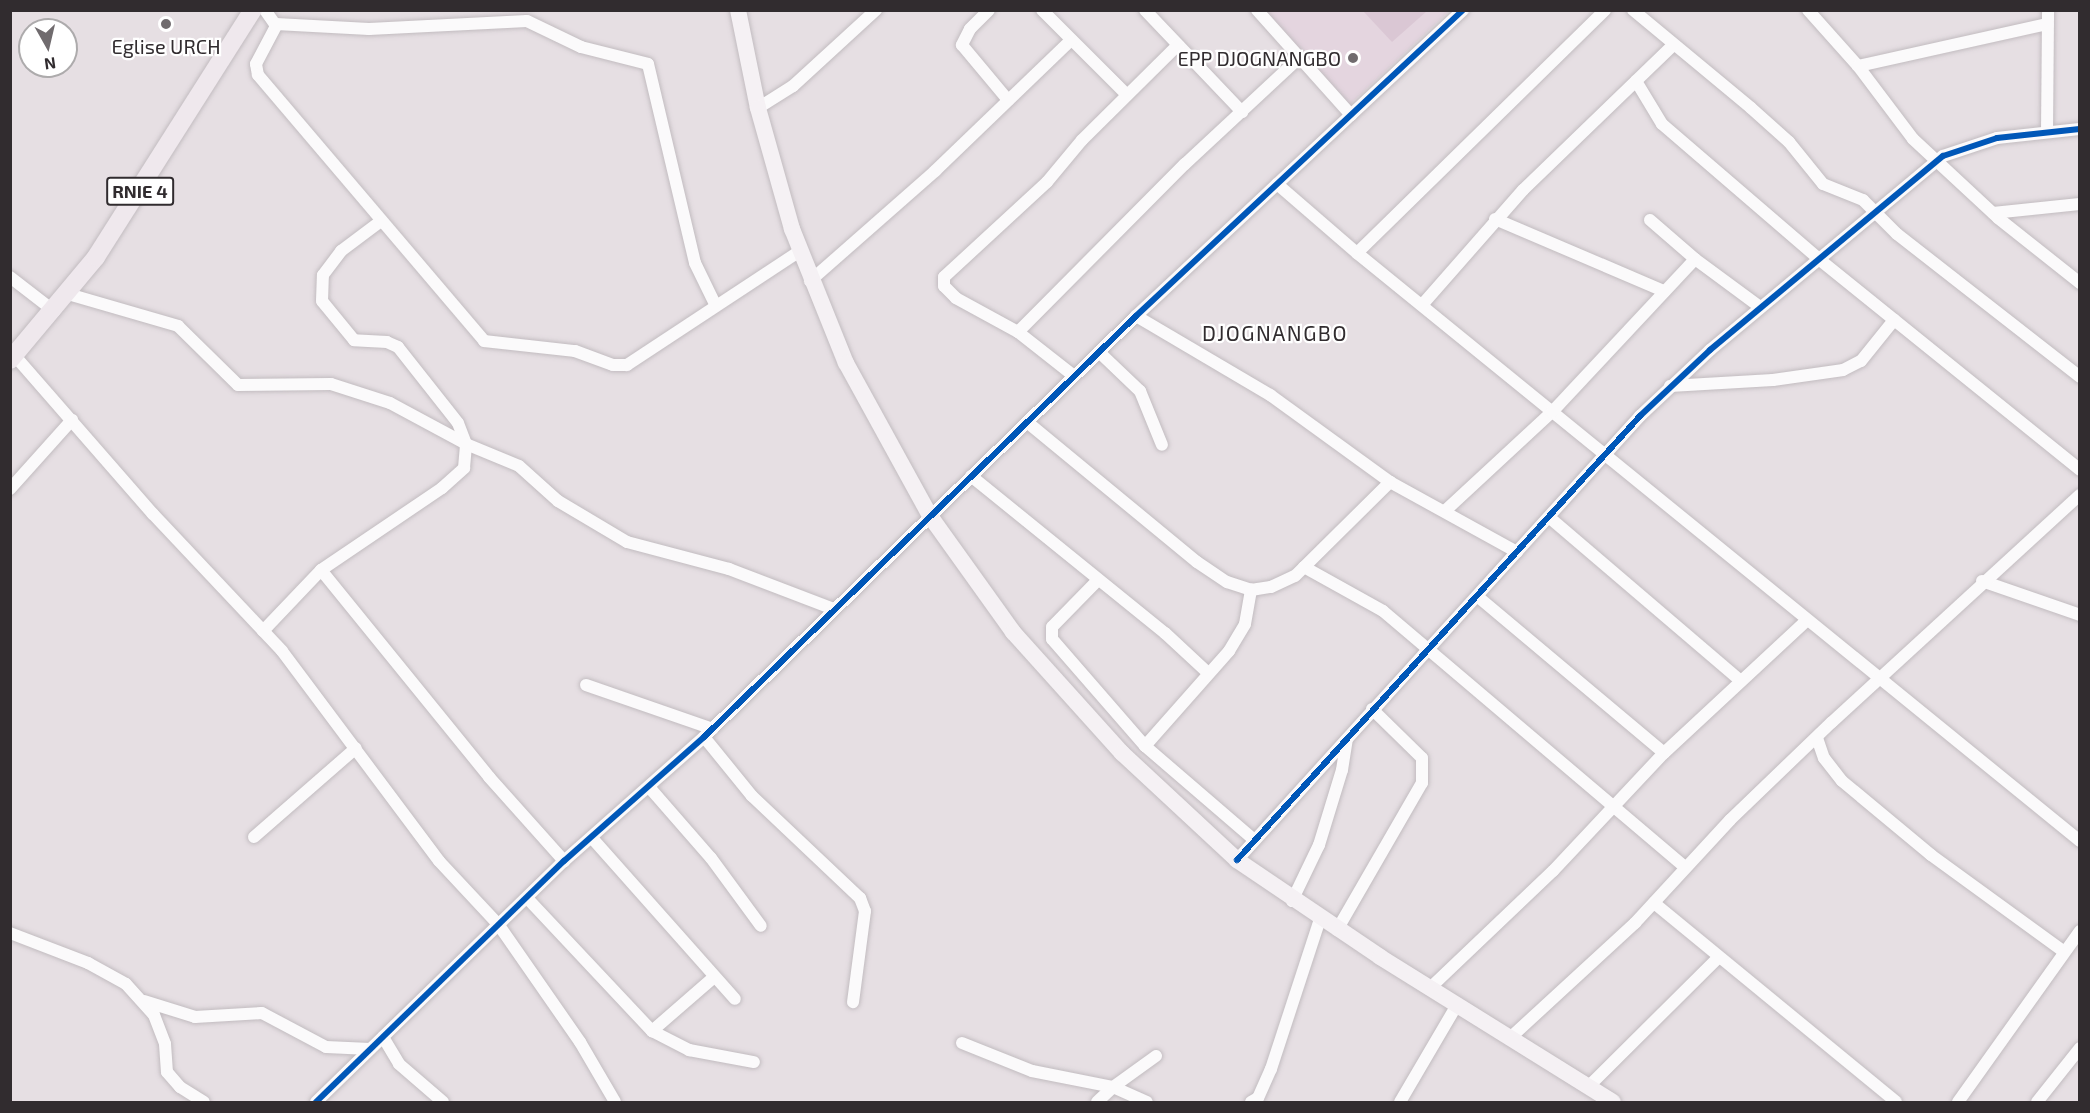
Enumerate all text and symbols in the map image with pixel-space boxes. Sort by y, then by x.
marker: Eglise URCH [159,17,173,31]
north arrow [18,18,78,78]
place label: Eglise URCH [111,34,221,58]
place label: EPP DJOGNANGBO [1177,46,1341,70]
marker: EPP DJOGNANGBO [1346,51,1360,65]
text: N [43,54,57,75]
road number: RNIE 4 [106,176,174,206]
district label: DJOGNANGBO [1202,320,1348,346]

